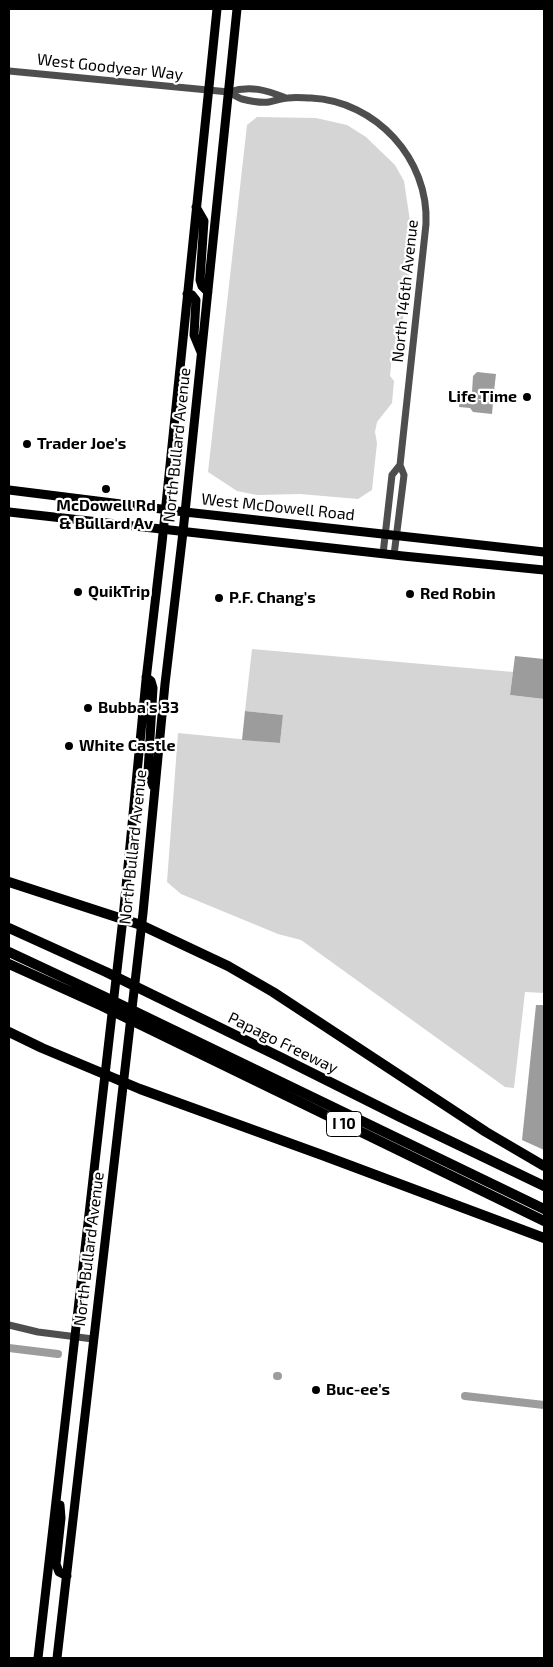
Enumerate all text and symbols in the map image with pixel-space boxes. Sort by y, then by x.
street label: West Goodyear Way [36,50,184,84]
street label: North 146th Avenue [388,219,422,363]
street label: North Bullard Avenue [159,367,195,523]
place label: Life Time [448,387,517,407]
marker: Life Time [521,391,533,403]
place label: Trader Joe's [37,434,126,454]
marker: Trader Joe's [21,438,33,450]
marker: McDowell Rd & Bullard Av [100,483,112,495]
street label: West McDowell Road [200,489,356,525]
place label: McDowell Rd & Bullard Av [56,496,156,534]
place label: QuikTrip [88,582,150,602]
place label: Red Robin [420,584,496,604]
marker: QuikTrip [72,586,84,598]
place label: P.F. Chang's [229,588,316,608]
marker: Red Robin [404,588,416,600]
marker: P.F. Chang's [213,592,225,604]
place label: Bubba's 33 [98,698,179,718]
marker: Bubba's 33 [82,702,94,714]
place label: White Castle [79,736,176,756]
marker: White Castle [63,740,75,752]
street label: North Bullard Avenue [115,769,151,925]
street label: Papago Freeway [225,1008,341,1078]
road number: I 10 [326,1112,362,1136]
street label: North Bullard Avenue [70,1171,108,1327]
place label: Buc-ee's [326,1380,390,1400]
marker: Buc-ee's [310,1384,322,1396]

